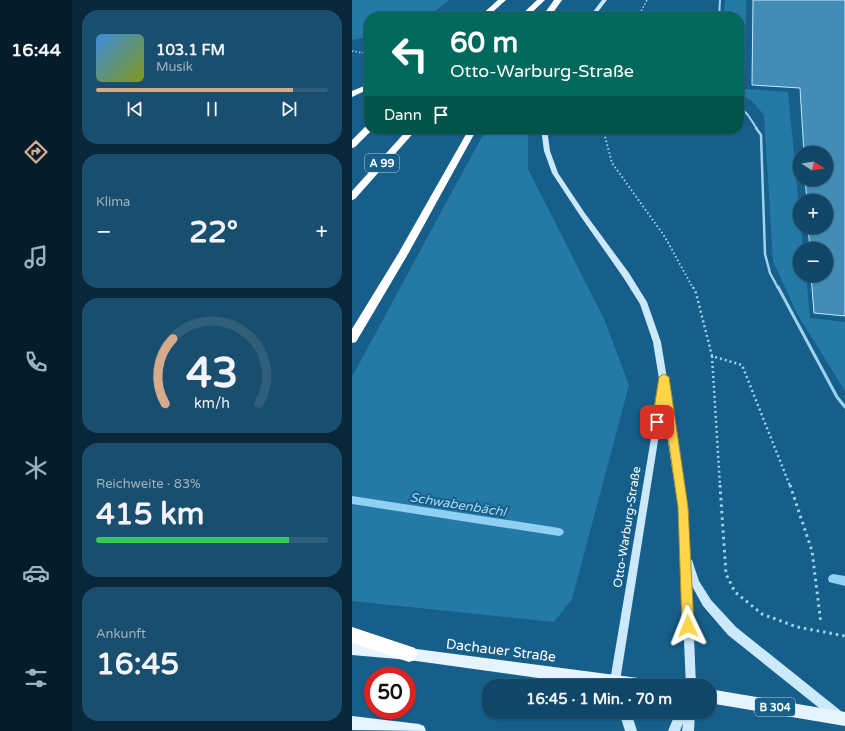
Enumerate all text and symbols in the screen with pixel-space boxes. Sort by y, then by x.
text: 60 m [450,26,518,60]
icon: left [384,28,436,80]
text: 16:44 [11,39,61,61]
text: 103.1 FM [156,41,225,59]
text: Musik [156,59,193,75]
text: Otto-Warburg-Straße [450,60,634,82]
icon: previous [124,98,146,120]
icon: pause [201,98,223,120]
icon: next [278,98,300,120]
icon: arrive [430,104,452,126]
text: Dann [384,106,422,124]
icon: directions [22,138,50,166]
north arrow [793,146,833,186]
map controls [793,146,833,282]
road number: A 99 [365,154,399,172]
text: Klima [96,194,130,210]
button: + [793,194,833,234]
text: 22° [189,214,238,251]
text: − [96,219,112,245]
text: + [316,219,328,245]
button: − [793,242,833,282]
icon: music [22,243,50,271]
icon: phone [22,348,50,376]
text: 43 [186,348,238,398]
text: km/h [194,394,230,411]
pin [640,405,674,439]
icon: arrive [646,411,668,433]
icon: climate [22,454,50,482]
street label: Otto-Warburg-Straße [610,465,644,589]
text: Reichweite · 83% [96,476,201,492]
water label: Schwabenbächl [409,489,509,521]
text: 415 km [96,496,204,533]
icon: car [22,559,50,587]
position arrow [667,605,709,647]
text: Ankunft [96,626,146,642]
street label: Dachauer Straße [445,635,557,666]
text: 16:45 [96,646,179,683]
icon: filters [22,664,50,692]
speed limit sign: 50 [364,667,416,719]
text: 16:45 · 1 Min. · 70 m [526,690,672,708]
road number: B 304 [755,698,795,716]

